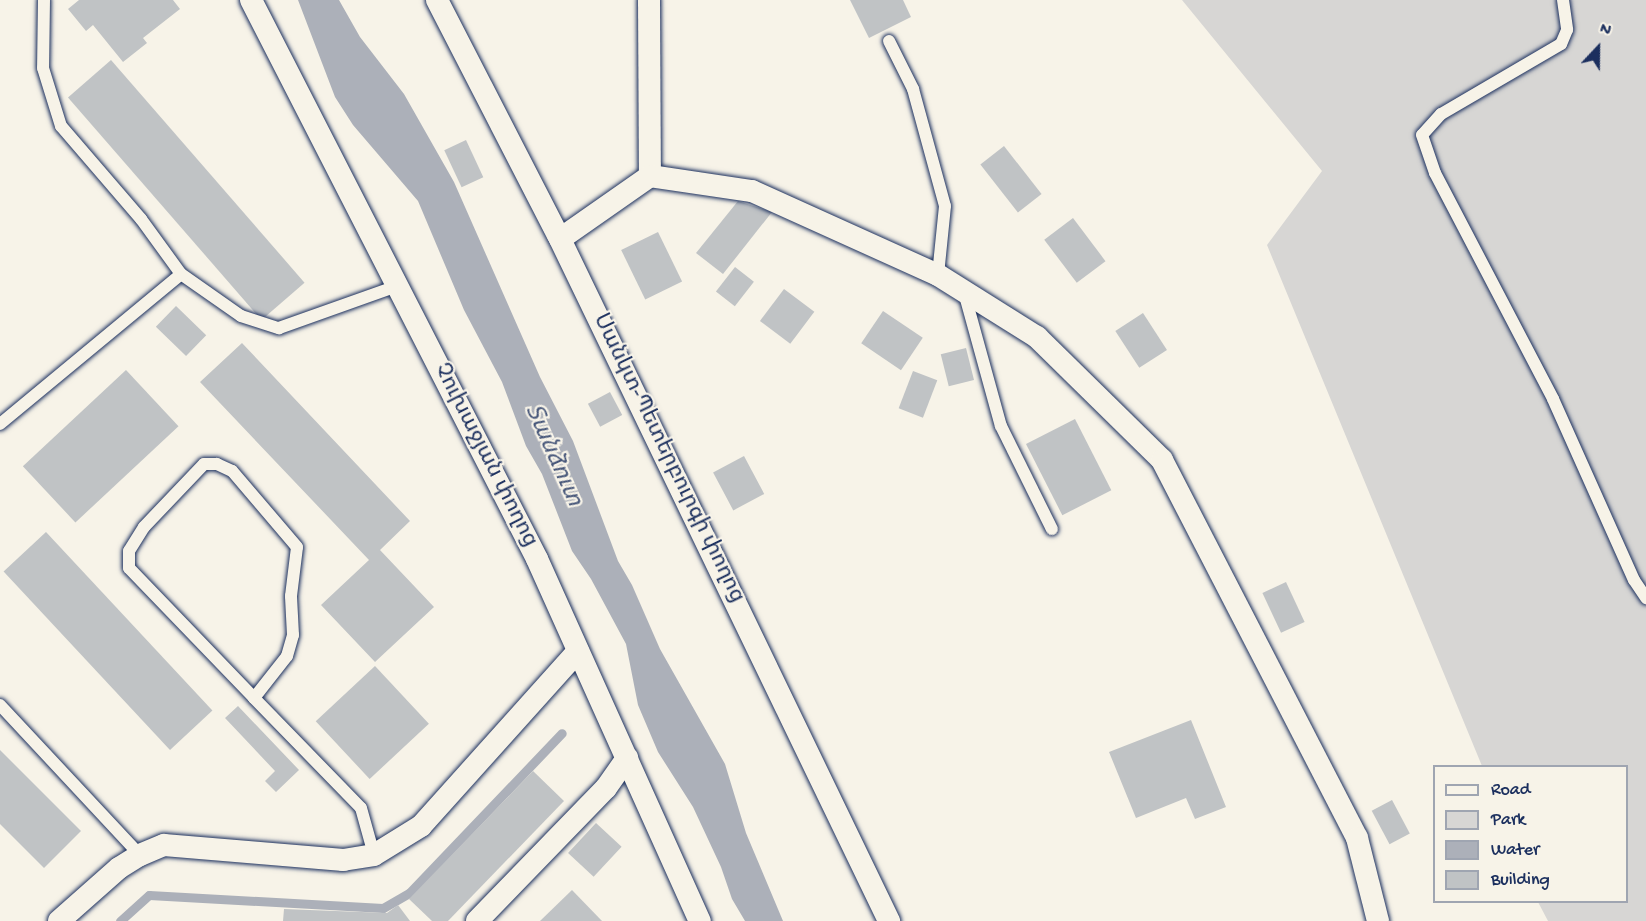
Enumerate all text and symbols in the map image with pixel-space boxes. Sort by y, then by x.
north arrow [1568,18,1628,78]
text: N [1597,20,1613,42]
street label: Սանկտ-Պետերբուրգի փողոց [585,310,749,608]
street label: Չուխաջյան փողոց [426,360,542,552]
water label: Տանձուտ [517,401,587,511]
legend [1433,765,1628,903]
text: Road [1491,780,1530,801]
text: Park [1491,810,1525,831]
text: Water [1491,840,1539,861]
text: Building [1491,870,1550,891]

